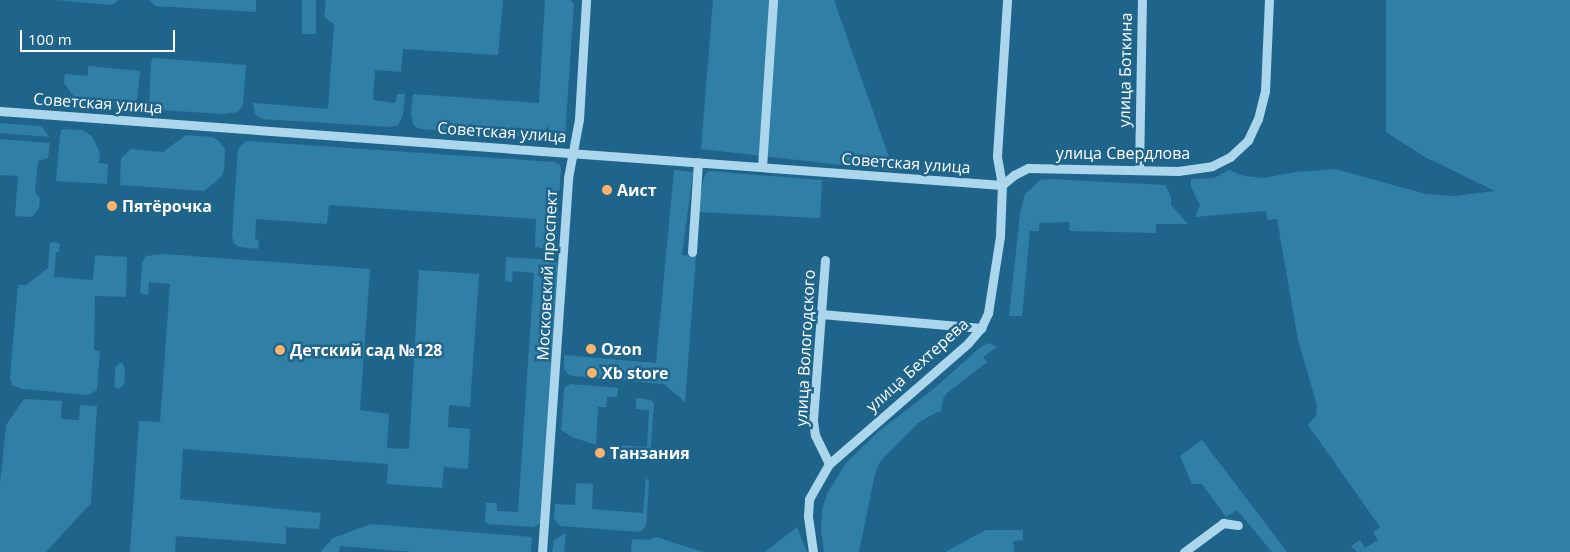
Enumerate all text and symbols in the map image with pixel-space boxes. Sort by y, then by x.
street label: улица Боткина [1114,12,1136,128]
scale bar [22,20,178,52]
text: 100 m [28,29,72,49]
street label: Советская улица [33,89,163,117]
street label: Советская улица [437,118,567,146]
street label: улица Свердлова [1056,143,1190,163]
street label: Советская улица [841,149,971,177]
place label: Аист [617,180,657,200]
marker: Аист [601,184,613,196]
street label: Московский проспект [533,189,561,361]
place label: Пятёрочка [122,196,212,216]
marker: Пятёрочка [106,200,118,212]
street label: улица Вологодского [791,269,819,427]
street label: улица Бехтерева [862,314,972,416]
place label: Ozon [601,339,642,359]
place label: Детский сад №128 [290,340,442,360]
marker: Ozon [585,343,597,355]
marker: Детский сад №128 [274,344,286,356]
place label: Xb store [602,363,668,383]
marker: Xb store [586,367,598,379]
place label: Танзания [610,443,690,463]
marker: Танзания [594,447,606,459]

